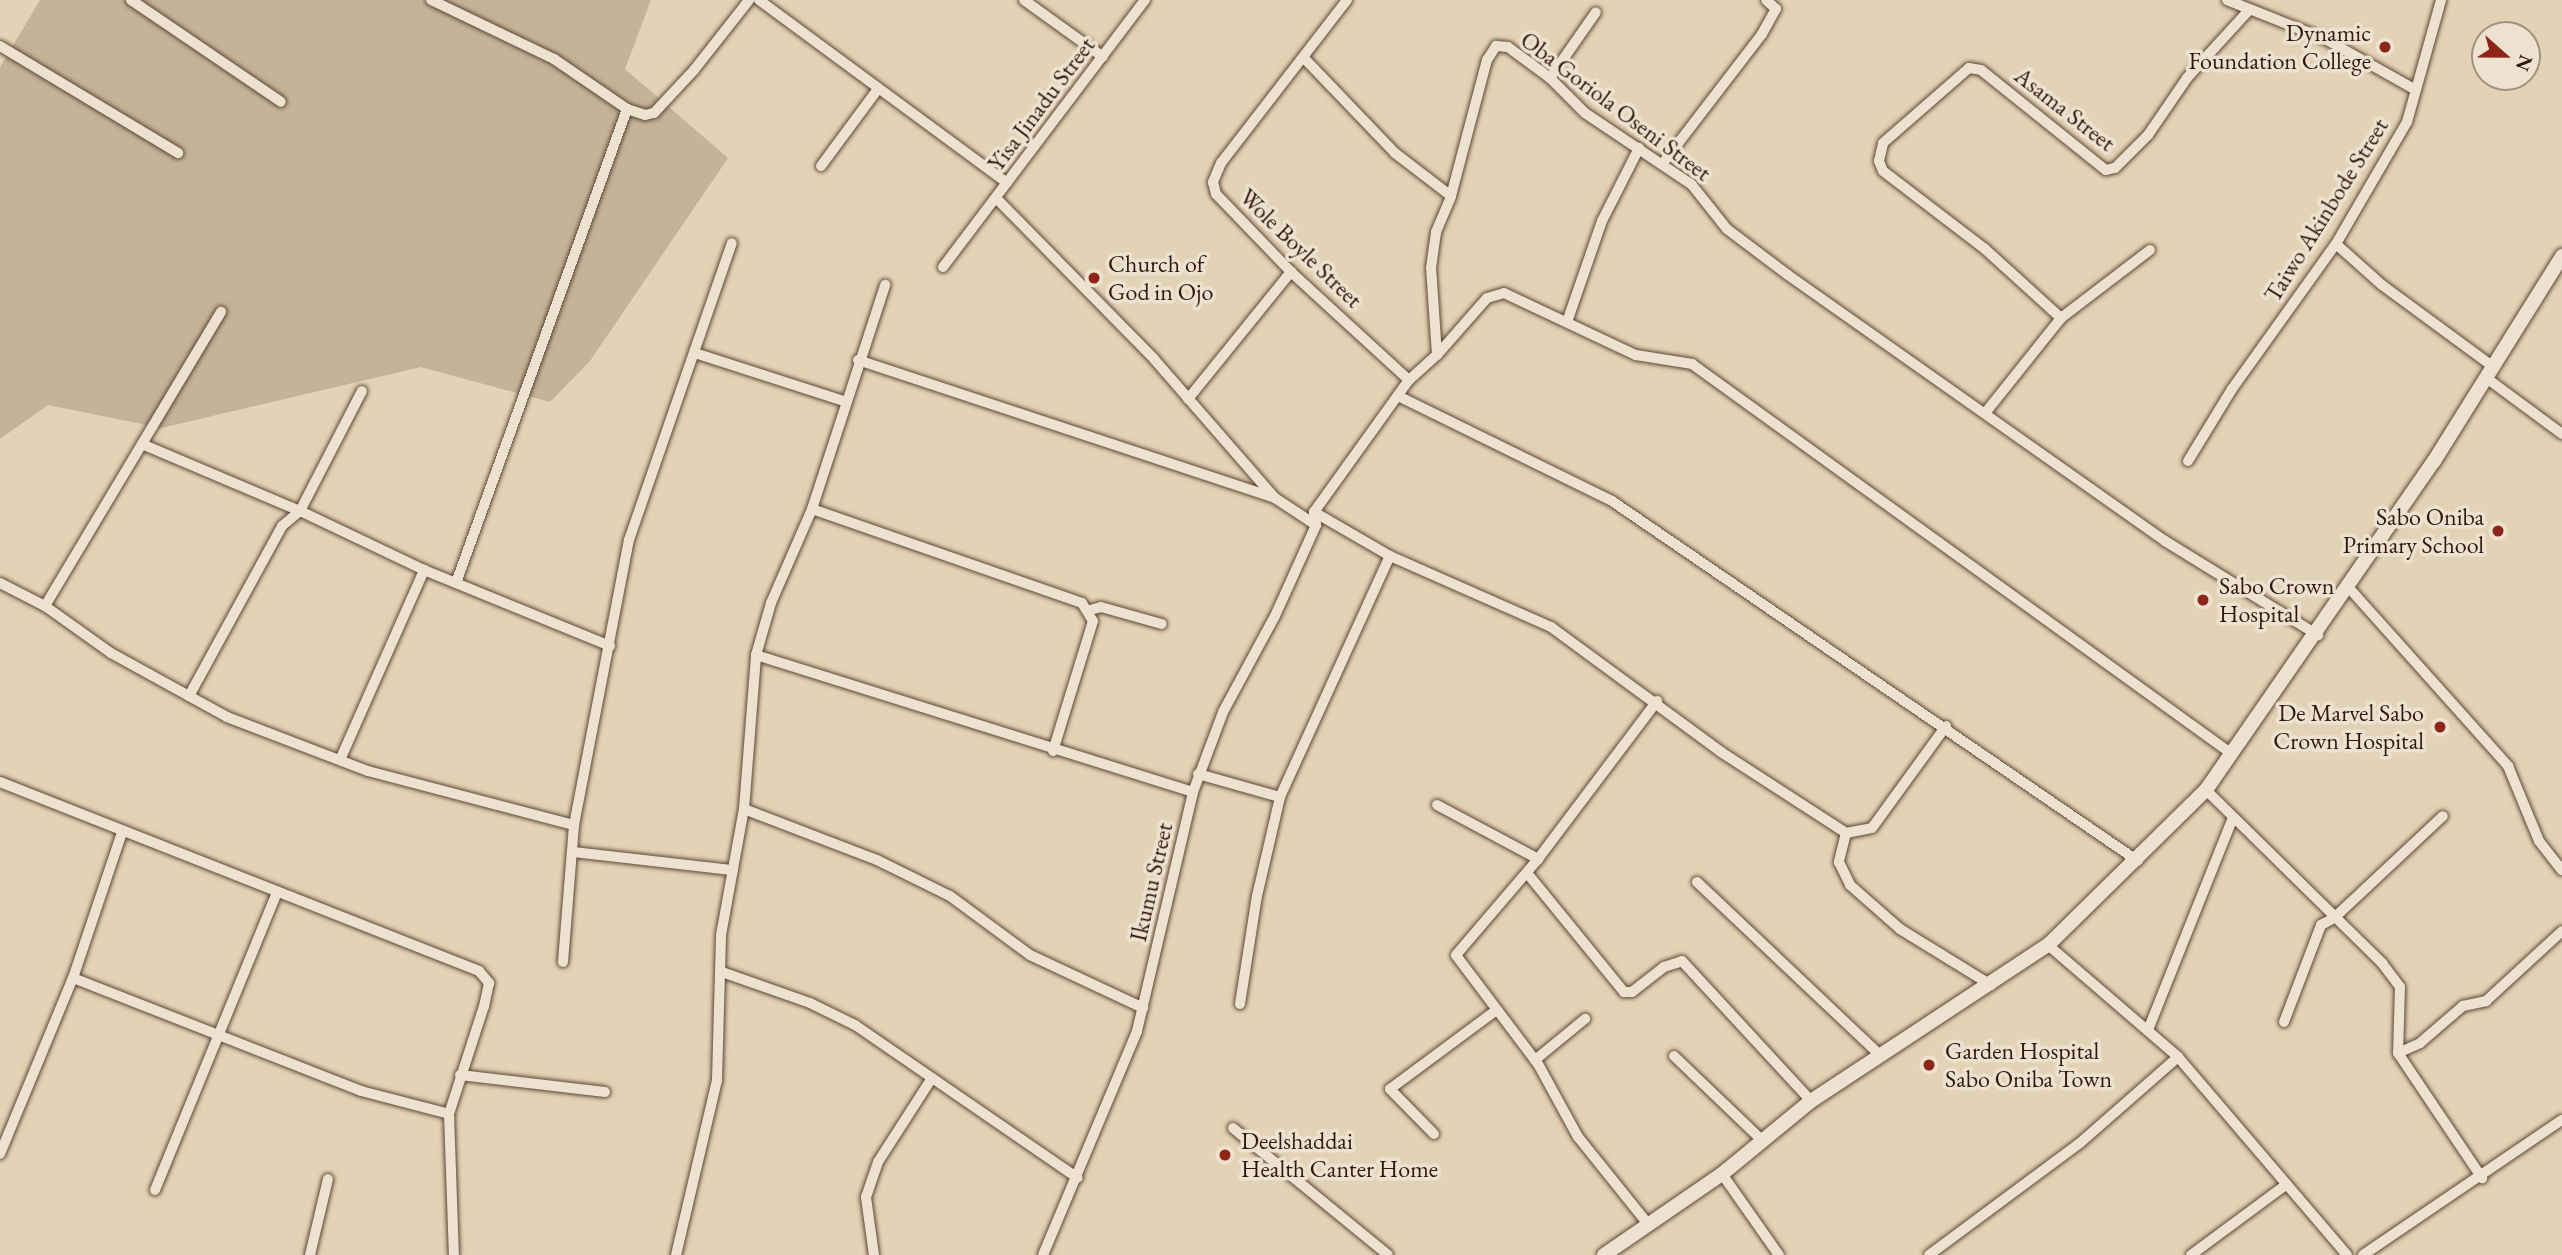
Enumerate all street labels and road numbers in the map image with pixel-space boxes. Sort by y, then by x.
street label: Oba Goriola Oseni Street [1515,25,1717,187]
street label: Yisa Jinadu Street [981,31,1101,177]
street label: Asama Street [2009,61,2121,157]
street label: Taiwo Akinbode Street [2258,113,2394,307]
street label: Wole Boyle Street [1234,182,1368,314]
street label: Ikumu Street [1123,820,1179,944]

